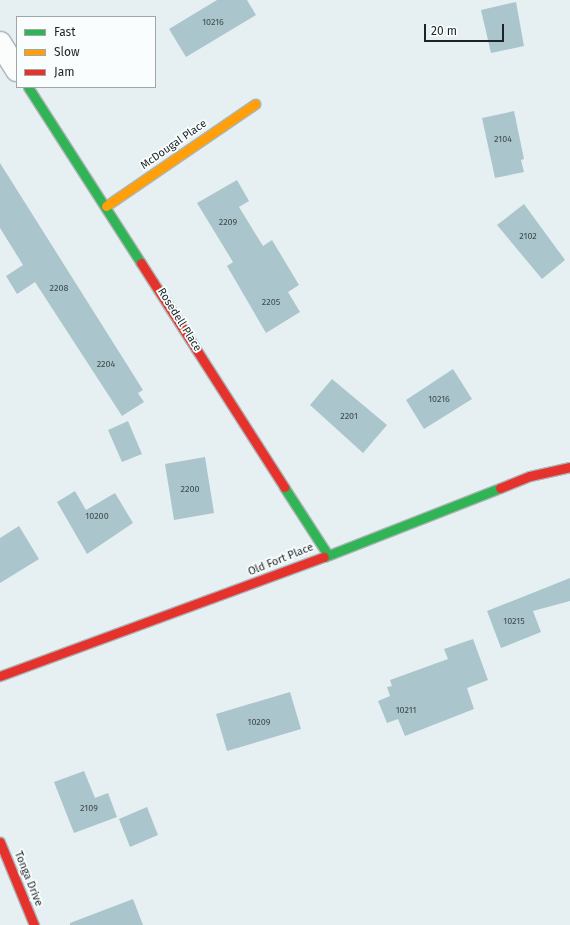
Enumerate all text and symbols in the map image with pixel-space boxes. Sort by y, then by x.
legend [16,16,156,88]
scale bar [426,16,506,42]
house number: 10216 [202,17,224,27]
text: 20 m [431,24,457,38]
text: Fast [54,25,76,39]
text: Slow [54,45,80,59]
text: Jam [54,65,74,79]
street label: McDougal Place [138,117,210,173]
house number: 2104 [494,134,512,144]
house number: 2209 [219,217,237,227]
house number: 2102 [519,231,537,241]
house number: 2208 [50,283,68,293]
street label: Rosedell Place [154,286,204,354]
house number: 2205 [262,297,280,307]
house number: 2204 [97,359,115,369]
house number: 10216 [428,394,450,404]
house number: 2201 [340,411,358,421]
house number: 2200 [181,484,199,494]
house number: 10200 [85,511,109,521]
street label: Old Fort Place [246,541,316,579]
house number: 10215 [503,616,525,626]
house number: 10211 [396,705,416,715]
house number: 10209 [248,717,270,727]
house number: 2109 [80,803,98,813]
street label: Tonga Drive [11,850,45,908]

